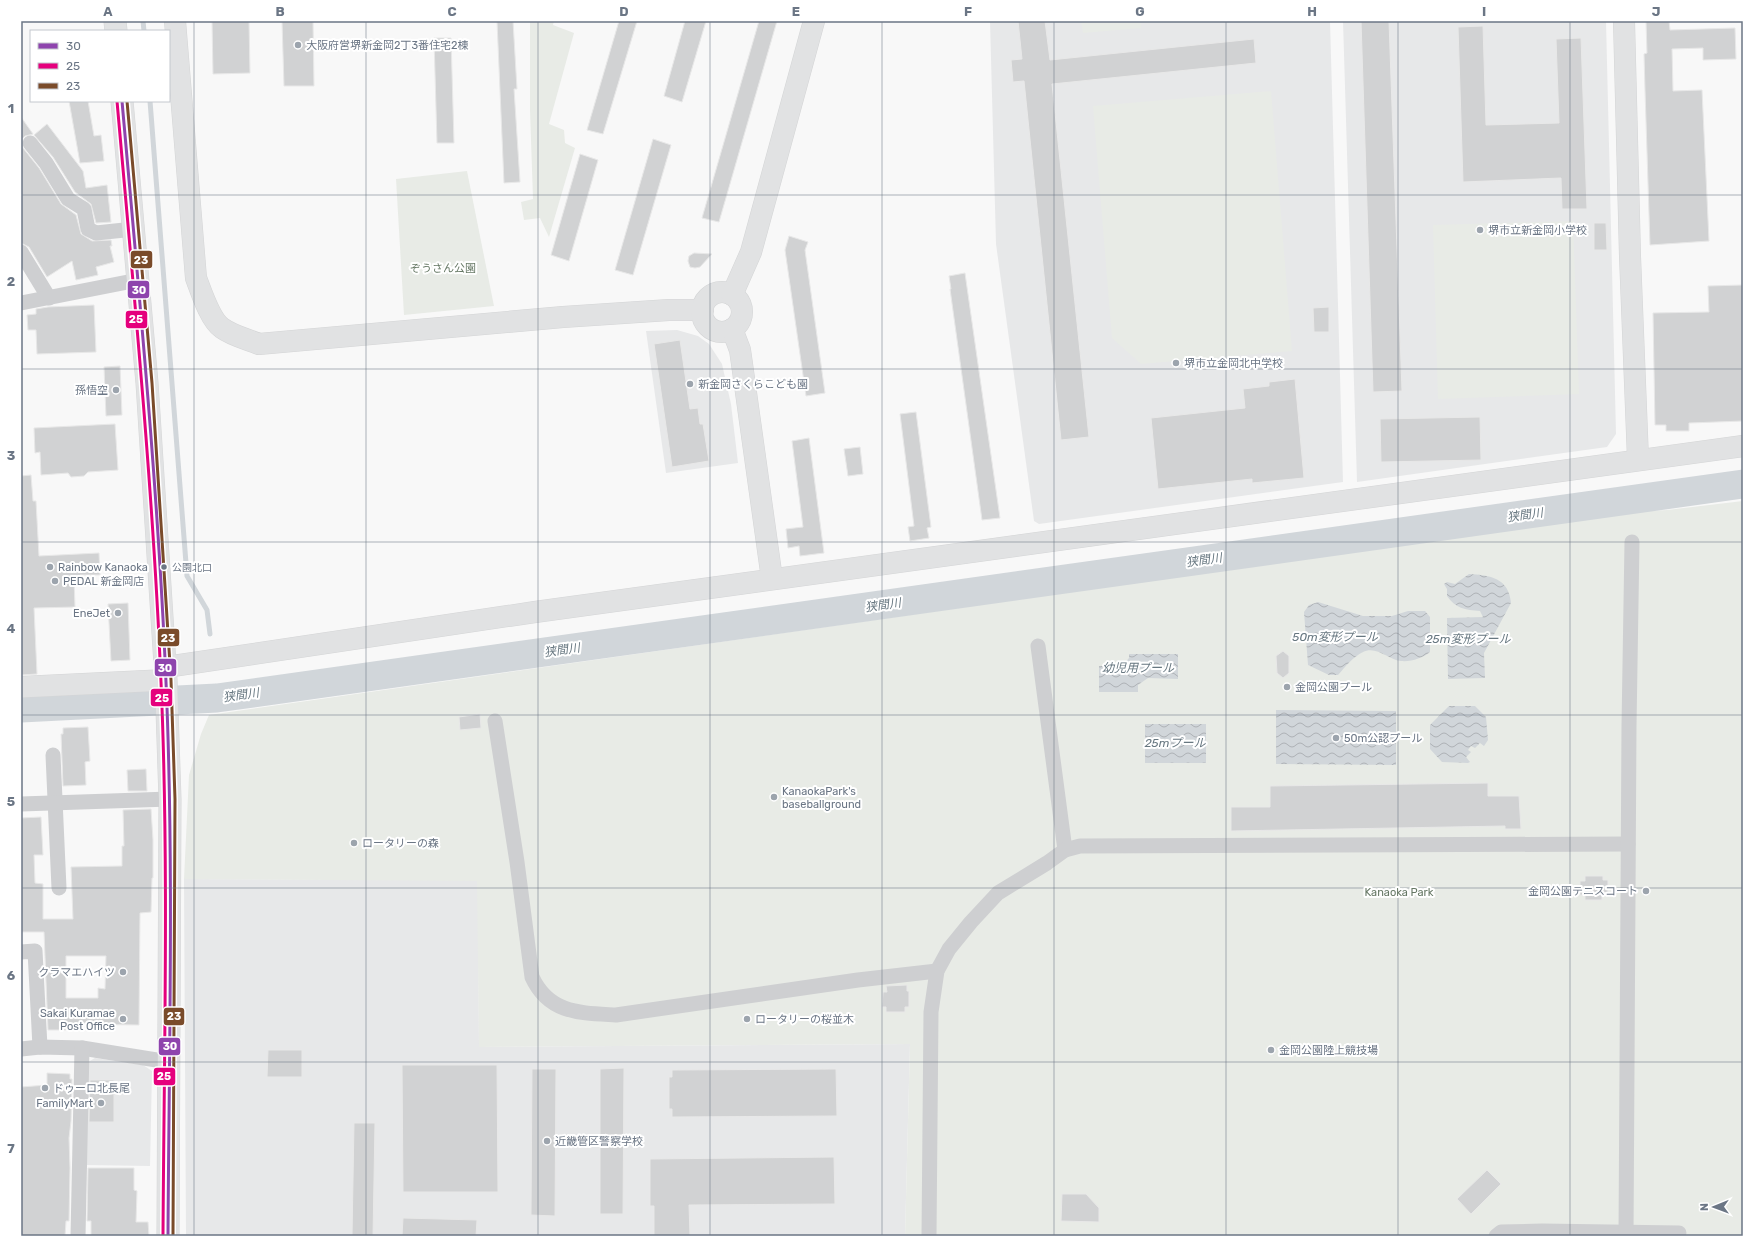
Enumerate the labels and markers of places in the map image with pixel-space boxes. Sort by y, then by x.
place label: 大阪府営堺新金岡2丁3番住宅2棟 [306,39,469,52]
marker: 大阪府営堺新金岡2丁3番住宅2棟 [293,40,303,50]
place label: 堺市立新金岡小学校 [1488,224,1587,237]
marker: 堺市立新金岡小学校 [1475,225,1485,235]
place label: 堺市立金岡北中学校 [1184,357,1283,370]
marker: 堺市立金岡北中学校 [1171,358,1181,368]
place label: 新金岡さくらこども園 [698,378,808,391]
marker: 新金岡さくらこども園 [685,379,695,389]
place label: 孫悟空 [75,384,108,397]
marker: 孫悟空 [111,385,121,395]
place label: Rainbow Kanaoka [58,561,148,574]
marker: Rainbow Kanaoka [45,562,55,572]
marker: 公園北口 [159,562,169,572]
place label: 公園北口 [172,562,212,574]
place label: PEDAL 新金岡店 [63,575,144,588]
marker: PEDAL 新金岡店 [50,576,60,586]
place label: EneJet [73,607,111,620]
marker: EneJet [113,608,123,618]
place label: 金岡公園プール [1295,681,1372,694]
marker: 金岡公園プール [1282,682,1292,692]
place label: 50m公認プール [1344,732,1422,745]
marker: 50m公認プール [1331,733,1341,743]
place label: KanaokaPark's baseballground [782,785,861,811]
marker: KanaokaPark's baseballground [769,792,779,802]
place label: ロータリーの森 [362,837,439,850]
marker: ロータリーの森 [349,838,359,848]
place label: 金岡公園テニスコート [1528,885,1638,898]
marker: 金岡公園テニスコート [1641,886,1651,896]
place label: クラマエハイツ [38,966,115,979]
marker: クラマエハイツ [118,967,128,977]
place label: Sakai Kuramae Post Office [40,1007,115,1033]
place label: ロータリーの桜並木 [755,1013,854,1026]
marker: Sakai Kuramae Post Office [118,1014,128,1024]
marker: ロータリーの桜並木 [742,1014,752,1024]
place label: 金岡公園陸上競技場 [1279,1044,1378,1057]
marker: 金岡公園陸上競技場 [1266,1045,1276,1055]
place label: ドゥーロ北長尾 [53,1082,130,1095]
marker: ドゥーロ北長尾 [40,1083,50,1093]
place label: FamilyMart [36,1097,94,1110]
marker: FamilyMart [96,1098,106,1108]
place label: 近畿管区警察学校 [555,1135,643,1148]
marker: 近畿管区警察学校 [542,1136,552,1146]

